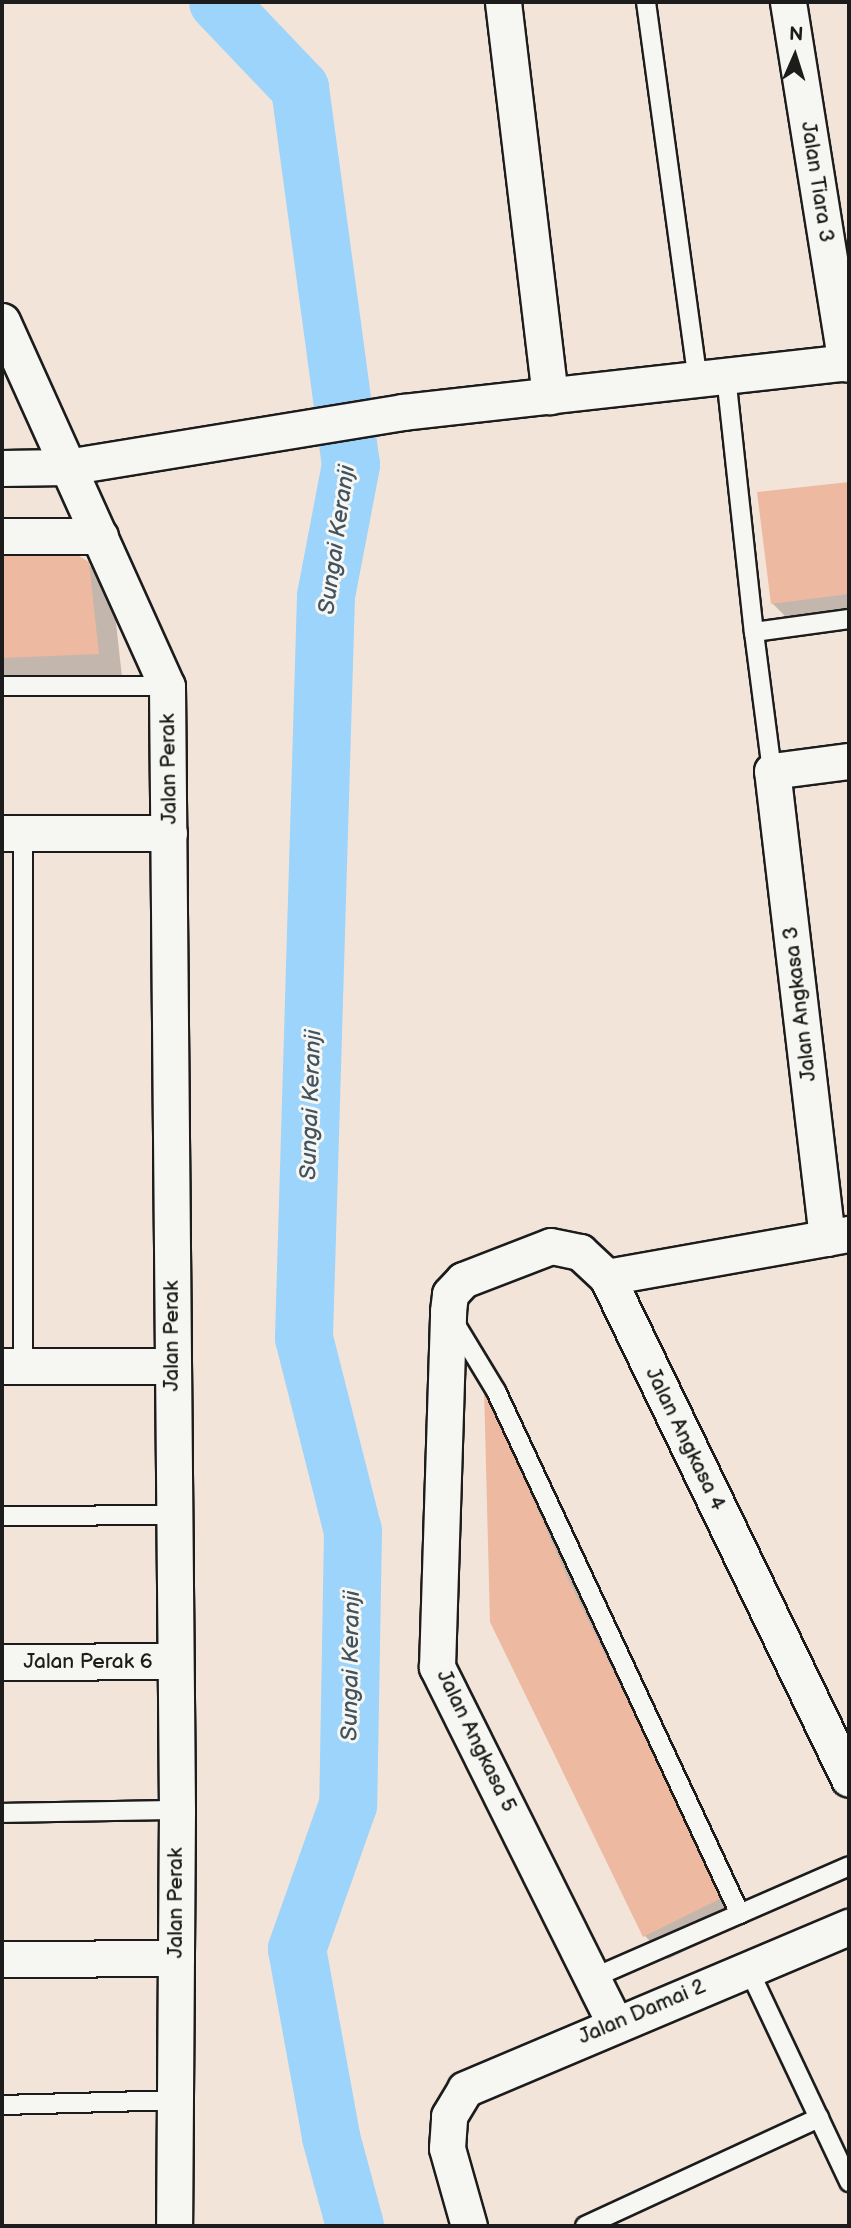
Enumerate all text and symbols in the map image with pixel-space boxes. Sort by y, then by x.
north arrow [760,21,830,91]
text: N [788,23,804,46]
street label: Jalan Tiara 3 [795,119,839,245]
water label: Sungai Keranji [313,464,361,616]
street label: Jalan Perak [155,714,183,824]
street label: Jalan Angkasa 3 [778,925,822,1083]
water label: Sungai Keranji [295,1029,327,1181]
street label: Jalan Perak [159,1281,185,1391]
street label: Jalan Angkasa 4 [640,1363,730,1515]
water label: Sungai Keranji [336,1591,366,1741]
street label: Jalan Perak 6 [23,1649,153,1675]
street label: Jalan Angkasa 5 [431,1666,521,1816]
street label: Jalan Perak [163,1848,189,1958]
street label: Jalan Damai 2 [575,1974,709,2050]

